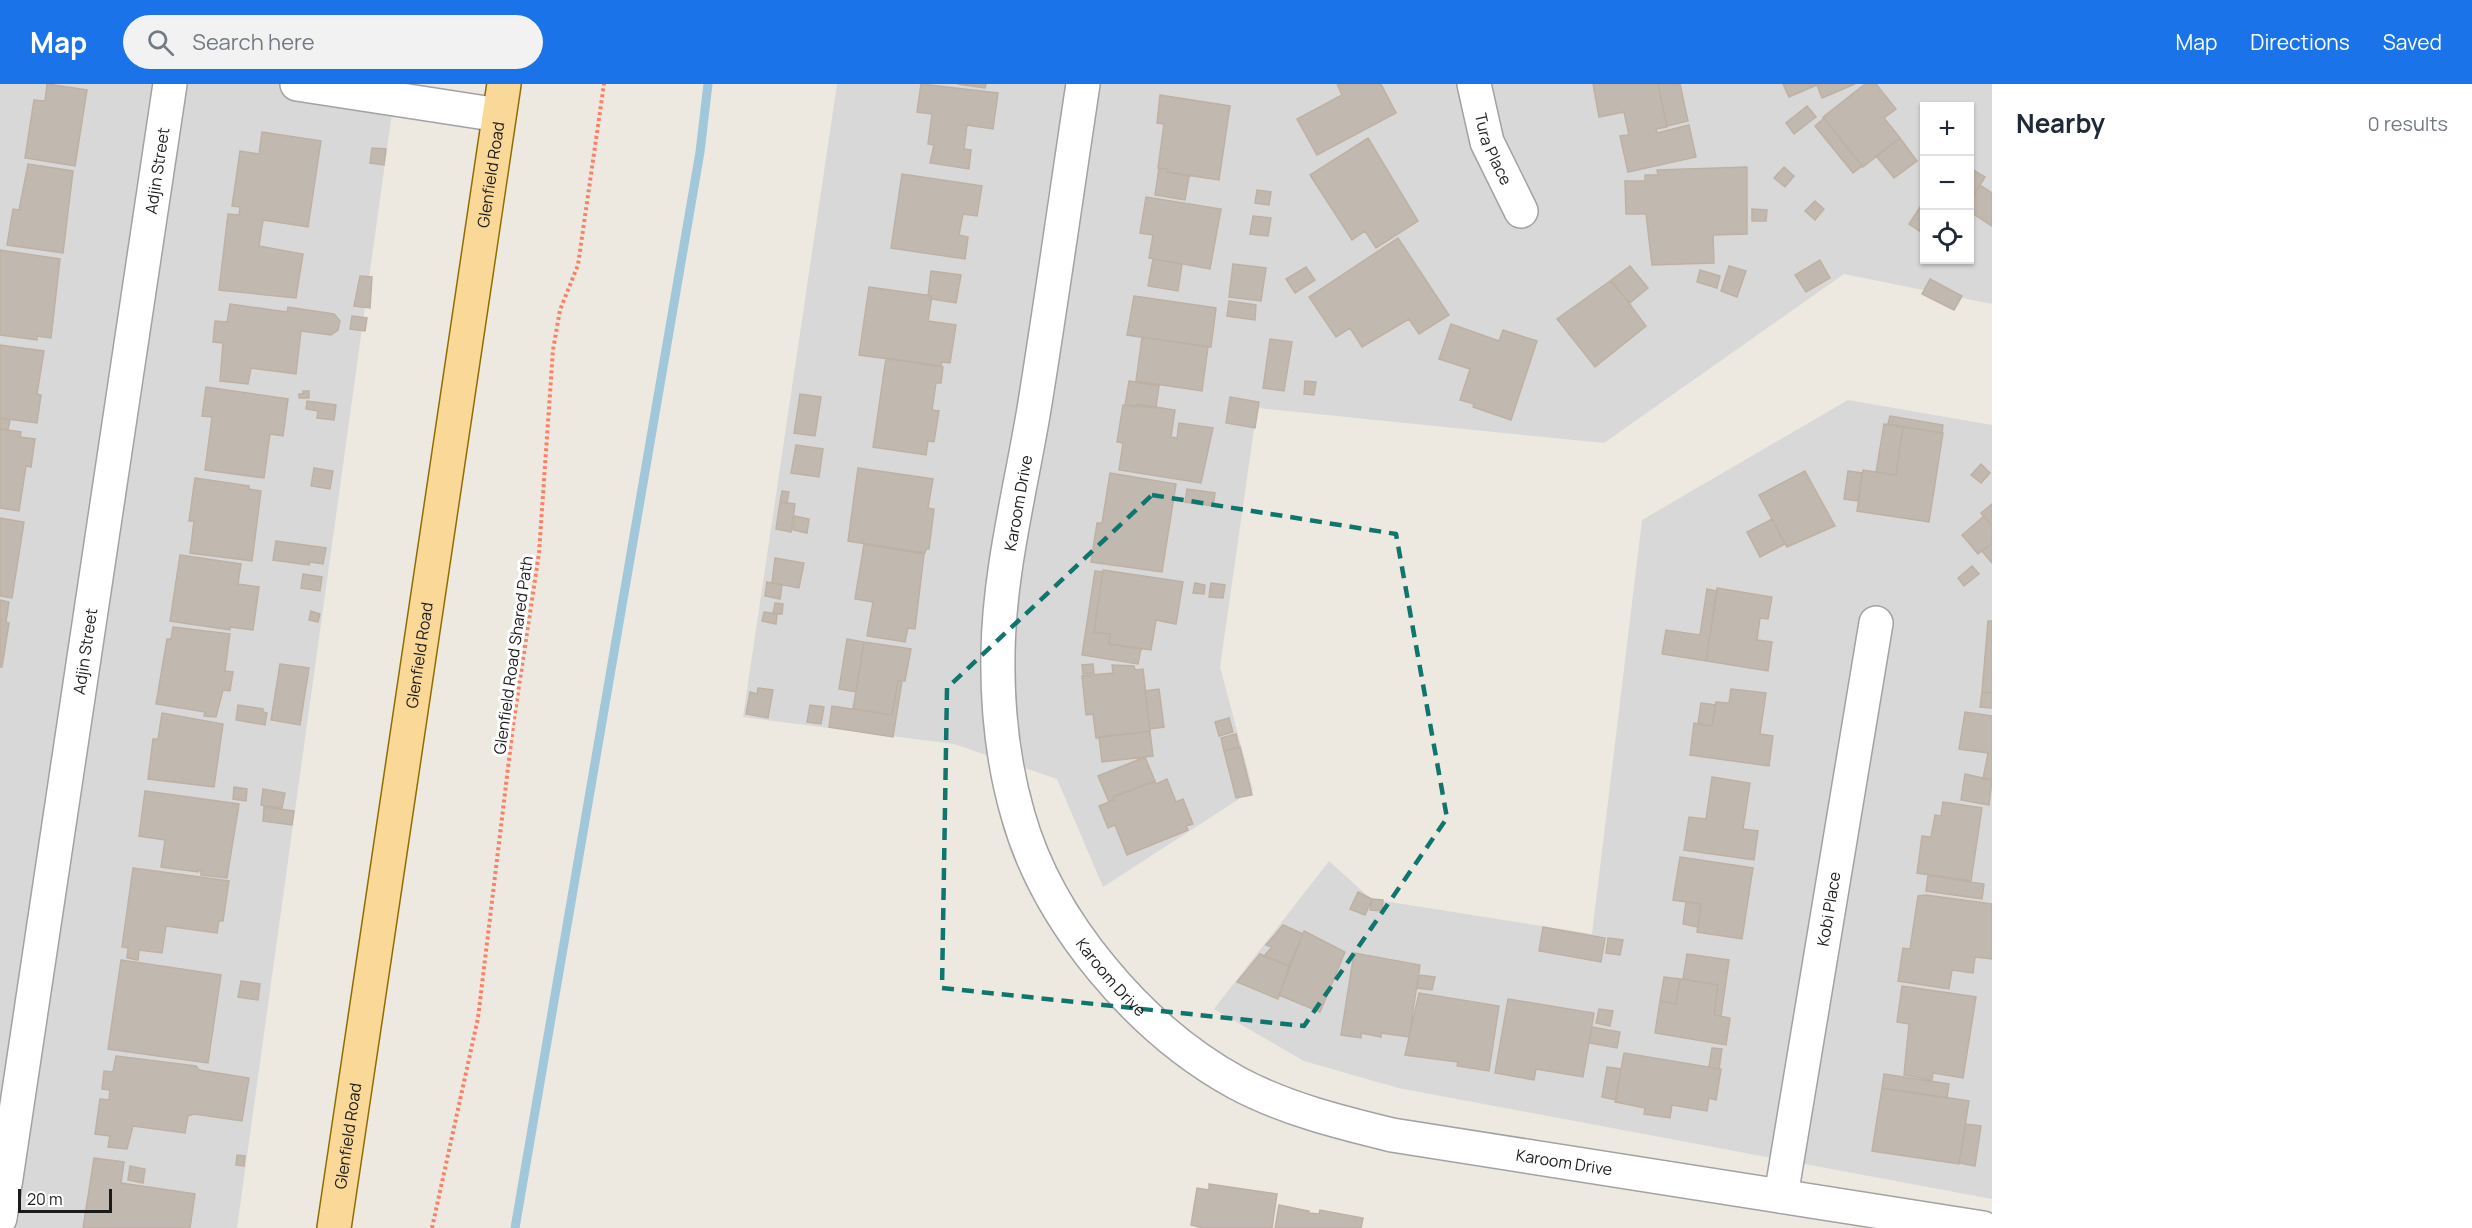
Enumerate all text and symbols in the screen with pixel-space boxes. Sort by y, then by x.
search box [123,15,543,69]
text: Map [30,23,87,61]
icon: search [144,26,177,59]
text: Search here [192,27,315,57]
text: Map [2176,28,2217,56]
text: Directions [2250,28,2350,56]
text: Saved [2383,28,2442,56]
map controls [1920,102,1974,264]
button: + [1920,102,1974,156]
text: Nearby [2016,105,2105,141]
text: 0 results [2368,110,2448,137]
street label: Tura Place [1470,111,1517,189]
street label: Glenfield Road [472,120,509,229]
street label: Adjin Street [140,126,174,215]
button: − [1920,156,1974,210]
button: locate [1920,210,1974,264]
street label: Karoom Drive [999,453,1037,553]
street label: Glenfield Road Shared Path [488,554,538,756]
street label: Glenfield Road [400,601,438,710]
street label: Adjin Street [68,607,102,696]
street label: Kobi Place [1812,870,1846,948]
street label: Karoom Drive [1071,933,1151,1021]
street label: Glenfield Road [329,1081,366,1191]
street label: Karoom Drive [1515,1144,1614,1181]
scale bar [18,1186,112,1214]
text: 20 m [27,1188,63,1210]

